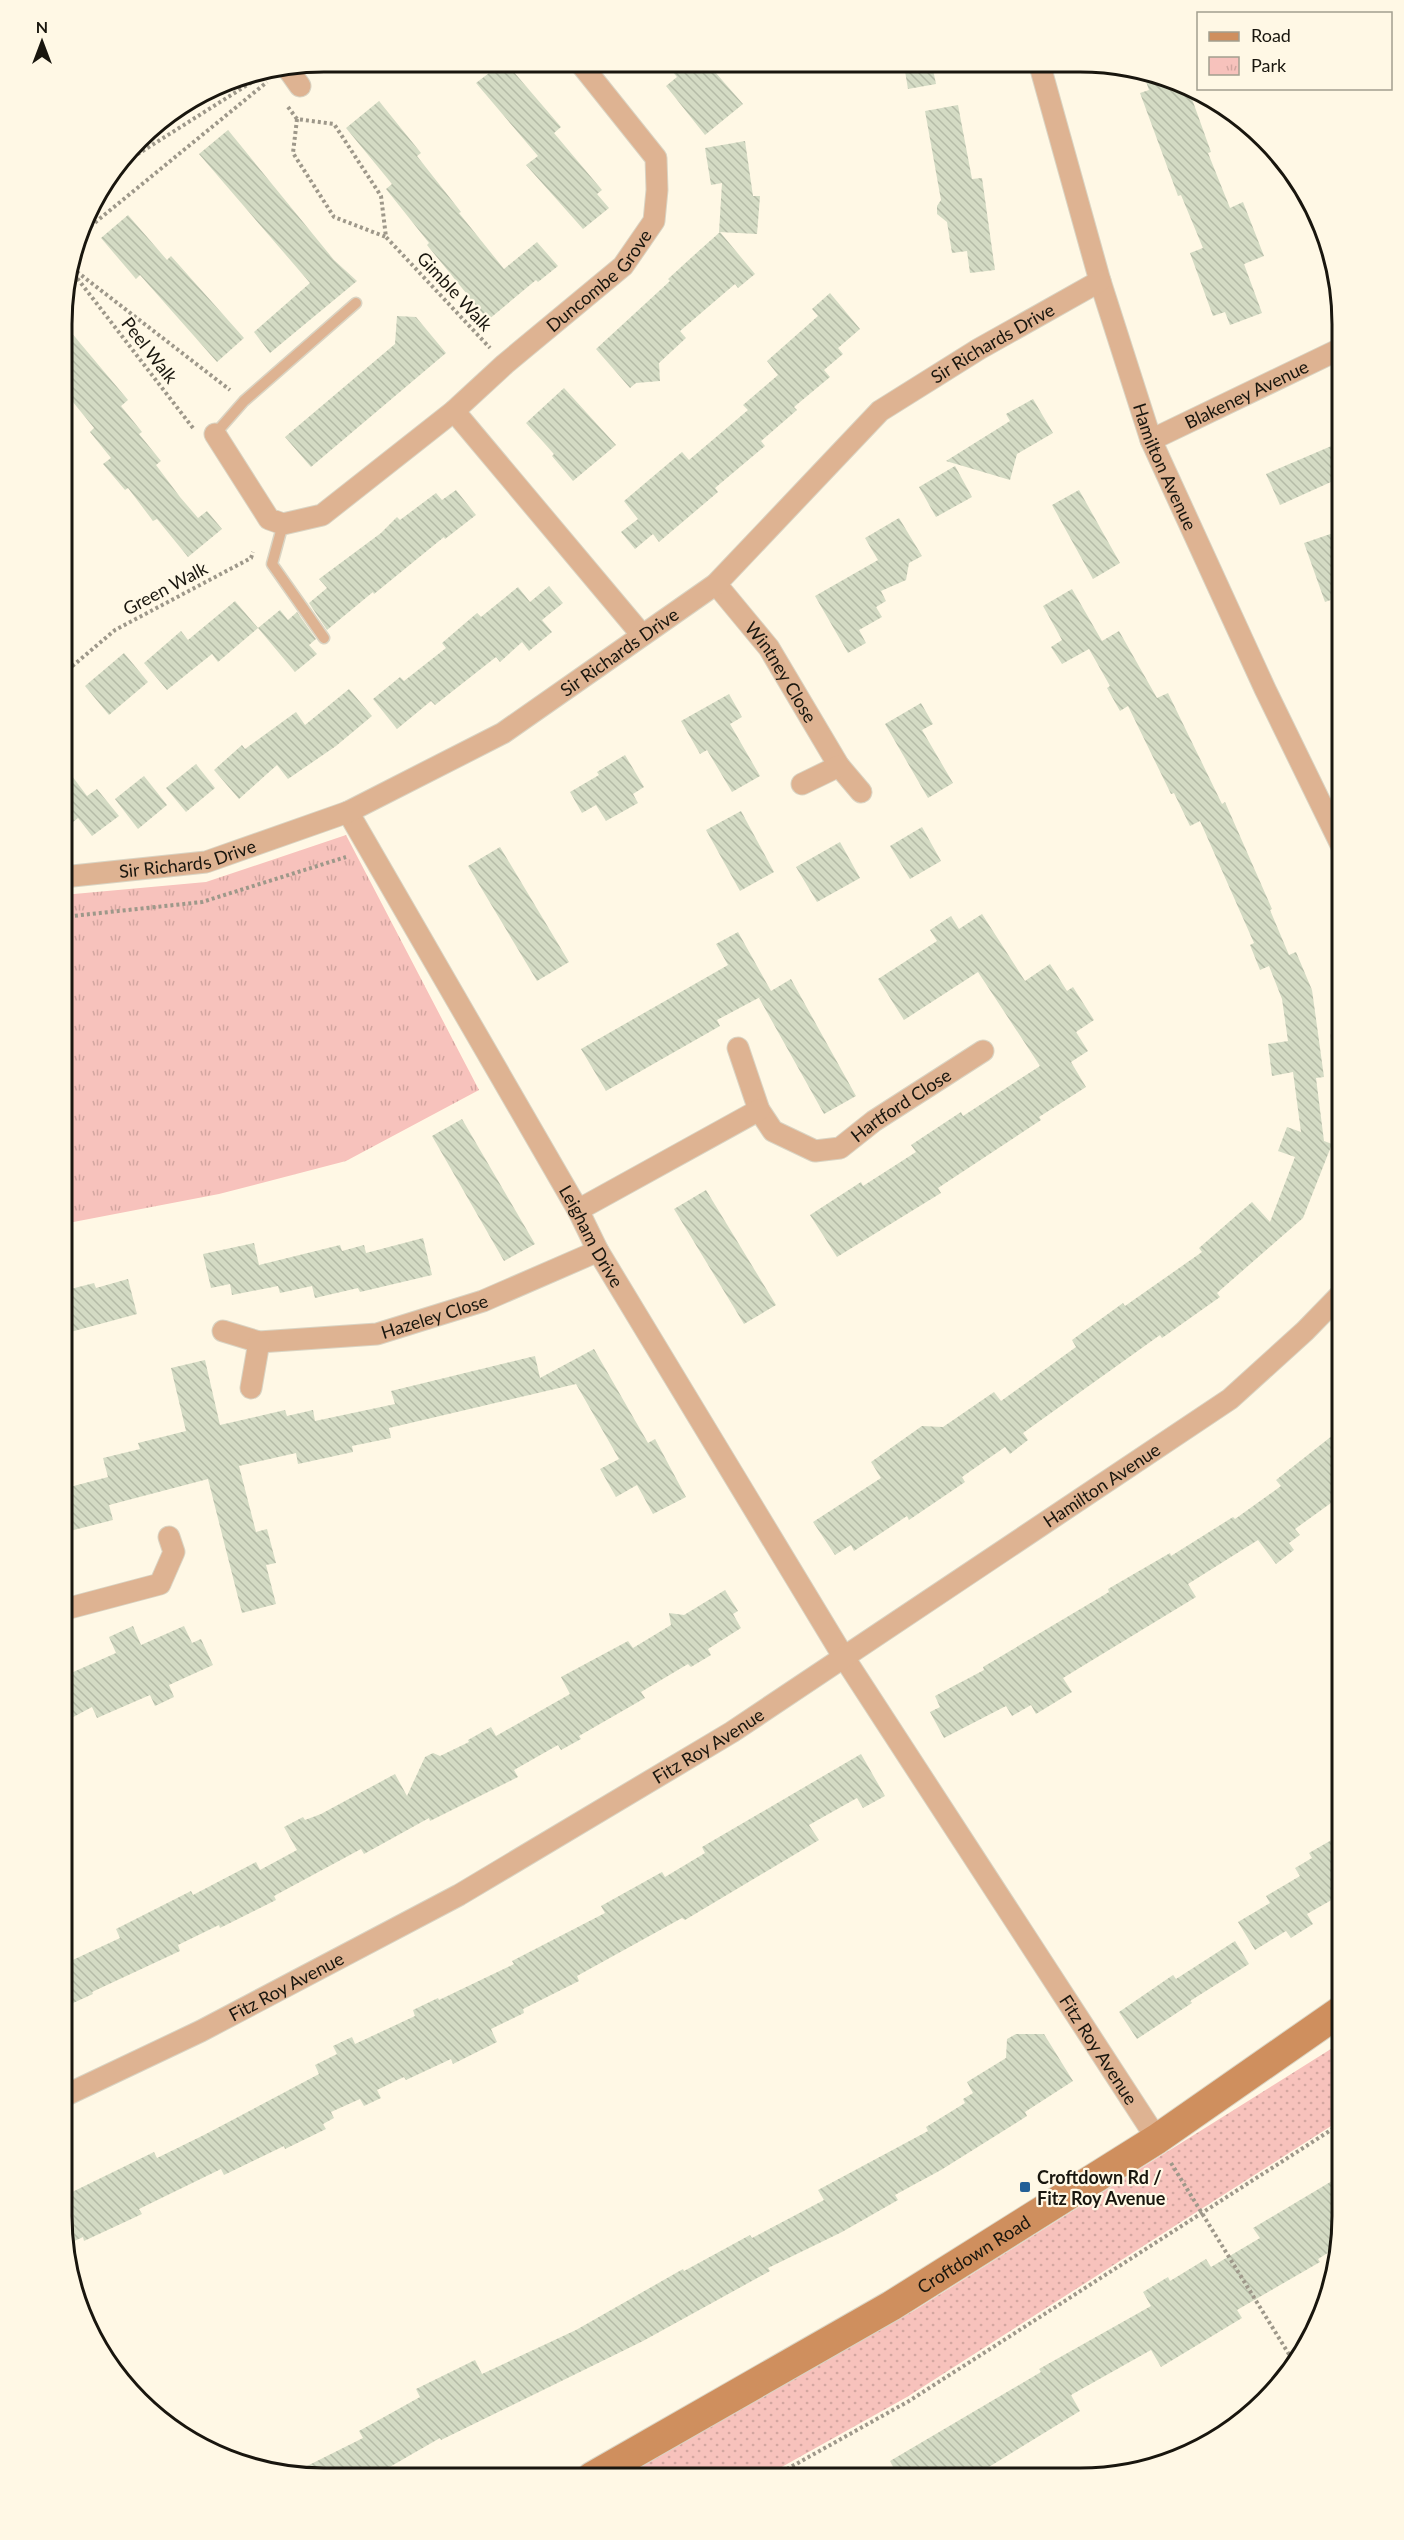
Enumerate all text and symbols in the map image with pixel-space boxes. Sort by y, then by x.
north arrow [12,12,72,72]
legend [1197,12,1392,90]
text: N [36,17,48,36]
text: Road [1251,24,1291,46]
text: Park [1251,54,1287,76]
street label: Duncombe Grove [541,225,656,336]
street label: Gimble Walk [413,247,498,336]
street label: Sir Richards Drive [926,298,1058,388]
street label: Peel Walk [117,313,183,388]
street label: Blakeney Avenue [1181,355,1312,433]
street label: Hamilton Avenue [1129,400,1202,534]
street label: Green Walk [119,556,212,619]
street label: Sir Richards Drive [556,603,683,701]
street label: Wintney Close [741,617,822,727]
street label: Sir Richards Drive [118,834,259,882]
street label: Hartford Close [846,1064,955,1146]
street label: Leigham Drive [555,1181,628,1291]
street label: Hazeley Close [378,1289,490,1343]
street label: Hamilton Avenue [1039,1438,1164,1532]
street label: Fitz Roy Avenue [648,1703,768,1788]
street label: Fitz Roy Avenue [225,1947,347,2025]
street label: Fitz Roy Avenue [1055,1990,1143,2109]
place label: Croftdown Rd / Fitz Roy Avenue [1037,2166,1166,2209]
marker: Croftdown Rd / Fitz Roy Avenue [1018,2180,1032,2194]
street label: Croftdown Road [913,2210,1034,2298]

